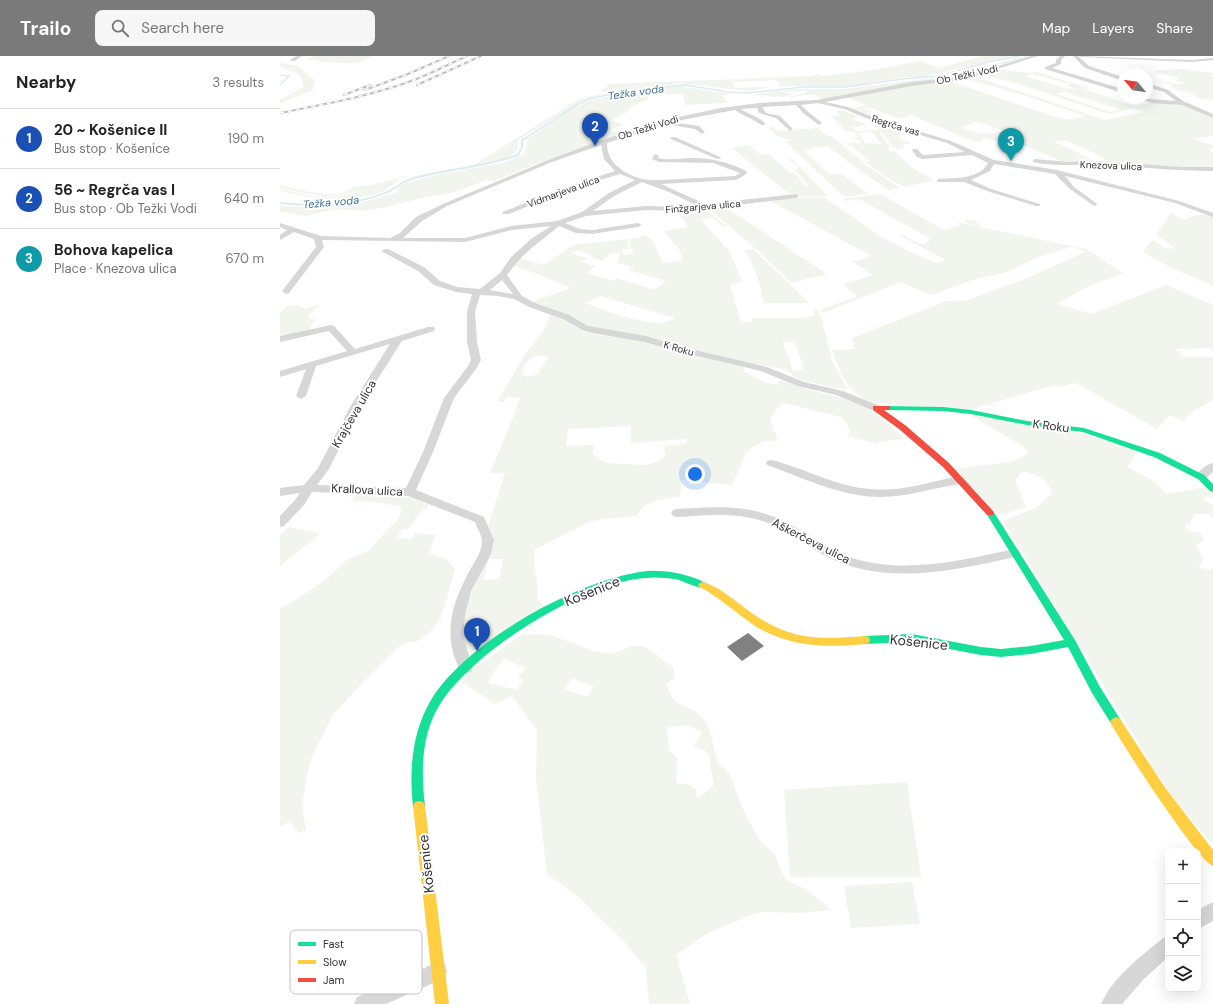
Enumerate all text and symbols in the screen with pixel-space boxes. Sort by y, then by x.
search box [95,10,375,46]
text: Trailo [20,16,71,41]
icon: search [109,17,131,39]
text: Search here [141,18,224,38]
text: Map [1042,19,1070,37]
text: Layers [1092,19,1134,37]
text: Share [1156,19,1193,37]
street label: Ob Težki Vodi [935,62,999,87]
north arrow [1117,68,1153,104]
text: Nearby [16,71,76,93]
text: 3 results [212,74,264,91]
water label: Težka voda [607,81,665,103]
street label: Ob Težki Vodi [616,112,680,143]
street label: Regrča vas [870,112,922,139]
pin: 2 [582,113,608,146]
text: 20 ~ Košenice II [54,120,167,140]
pin: 3 [998,128,1024,161]
text: 1 [27,130,31,147]
text: 190 m [228,130,264,147]
text: Bus stop · Košenice [54,140,170,157]
street label: Knezova ulica [1080,158,1142,173]
street label: Vidmarjeva ulica [525,172,601,211]
text: 56 ~ Regrča vas I [54,180,175,200]
text: 2 [25,190,33,207]
text: 640 m [224,190,264,207]
water label: Težka voda [302,193,360,211]
street label: Finžgarjeva ulica [665,197,741,216]
text: Bus stop · Ob Težki Vodi [54,200,197,217]
text: Bohova kapelica [54,240,173,260]
text: 3 [25,250,33,267]
text: 670 m [225,250,264,267]
text: Place · Knezova ulica [54,260,177,277]
street label: K Roku [662,338,696,359]
street label: Krajčeva ulica [328,377,380,451]
street label: K Roku [1032,416,1070,436]
your location [685,464,705,484]
street label: Krallova ulica [331,480,403,500]
street label: Aškerčeva ulica [769,514,853,568]
street label: Košenice [562,572,622,610]
pin: 1 [464,618,490,651]
street label: Košenice [889,630,949,654]
street label: Košenice [414,834,438,894]
map controls [1165,848,1201,992]
button: + [1165,848,1201,884]
button: − [1165,884,1201,920]
button: locate [1165,920,1201,956]
legend [290,930,422,994]
text: Fast [323,937,344,951]
text: Slow [323,955,347,969]
button: layers [1165,956,1201,992]
text: Jam [323,973,344,987]

